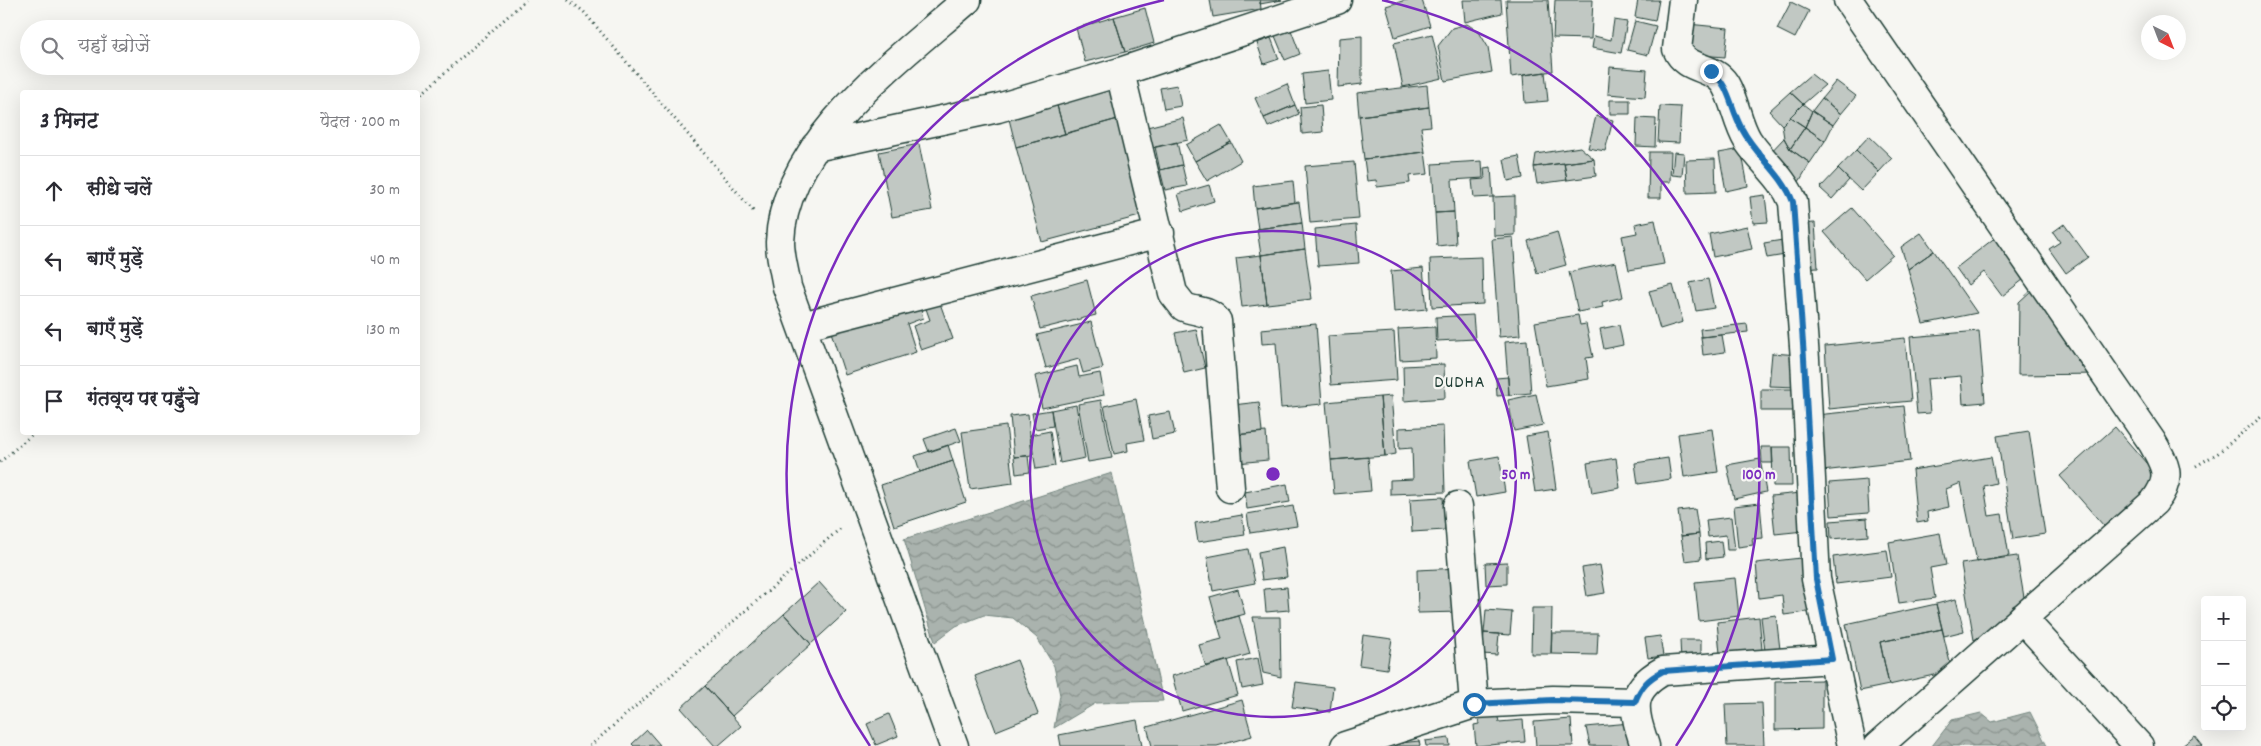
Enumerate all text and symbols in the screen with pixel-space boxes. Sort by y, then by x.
north arrow [2141,15,2186,60]
search box [20,20,420,75]
icon: search [38,34,66,62]
text: यहाँ खोजें [78,34,150,61]
route end [1700,60,1723,83]
text: 3 मिनट [40,108,98,138]
text: पैदल · 200 m [320,111,400,134]
icon: ahead [40,177,68,205]
text: सीधे चलें [87,177,152,204]
text: 30 m [370,179,400,202]
icon: left [40,247,68,275]
text: बाएँ मुड़ें [87,247,143,274]
text: 40 m [370,249,400,272]
icon: left [40,317,68,345]
text: बाएँ मुड़ें [87,317,143,344]
text: 130 m [366,319,400,342]
district label: DUDHA [1434,371,1486,396]
icon: arrive [40,387,68,415]
text: गंतव्य पर पहुँचे [87,387,199,414]
centre of rings [1264,465,1282,483]
text: 50 m [1502,465,1530,487]
text: 100 m [1742,465,1776,487]
map controls [2201,596,2246,731]
button: + [2201,596,2246,641]
button: − [2201,641,2246,686]
button: locate [2201,686,2246,731]
route start [1463,693,1486,716]

